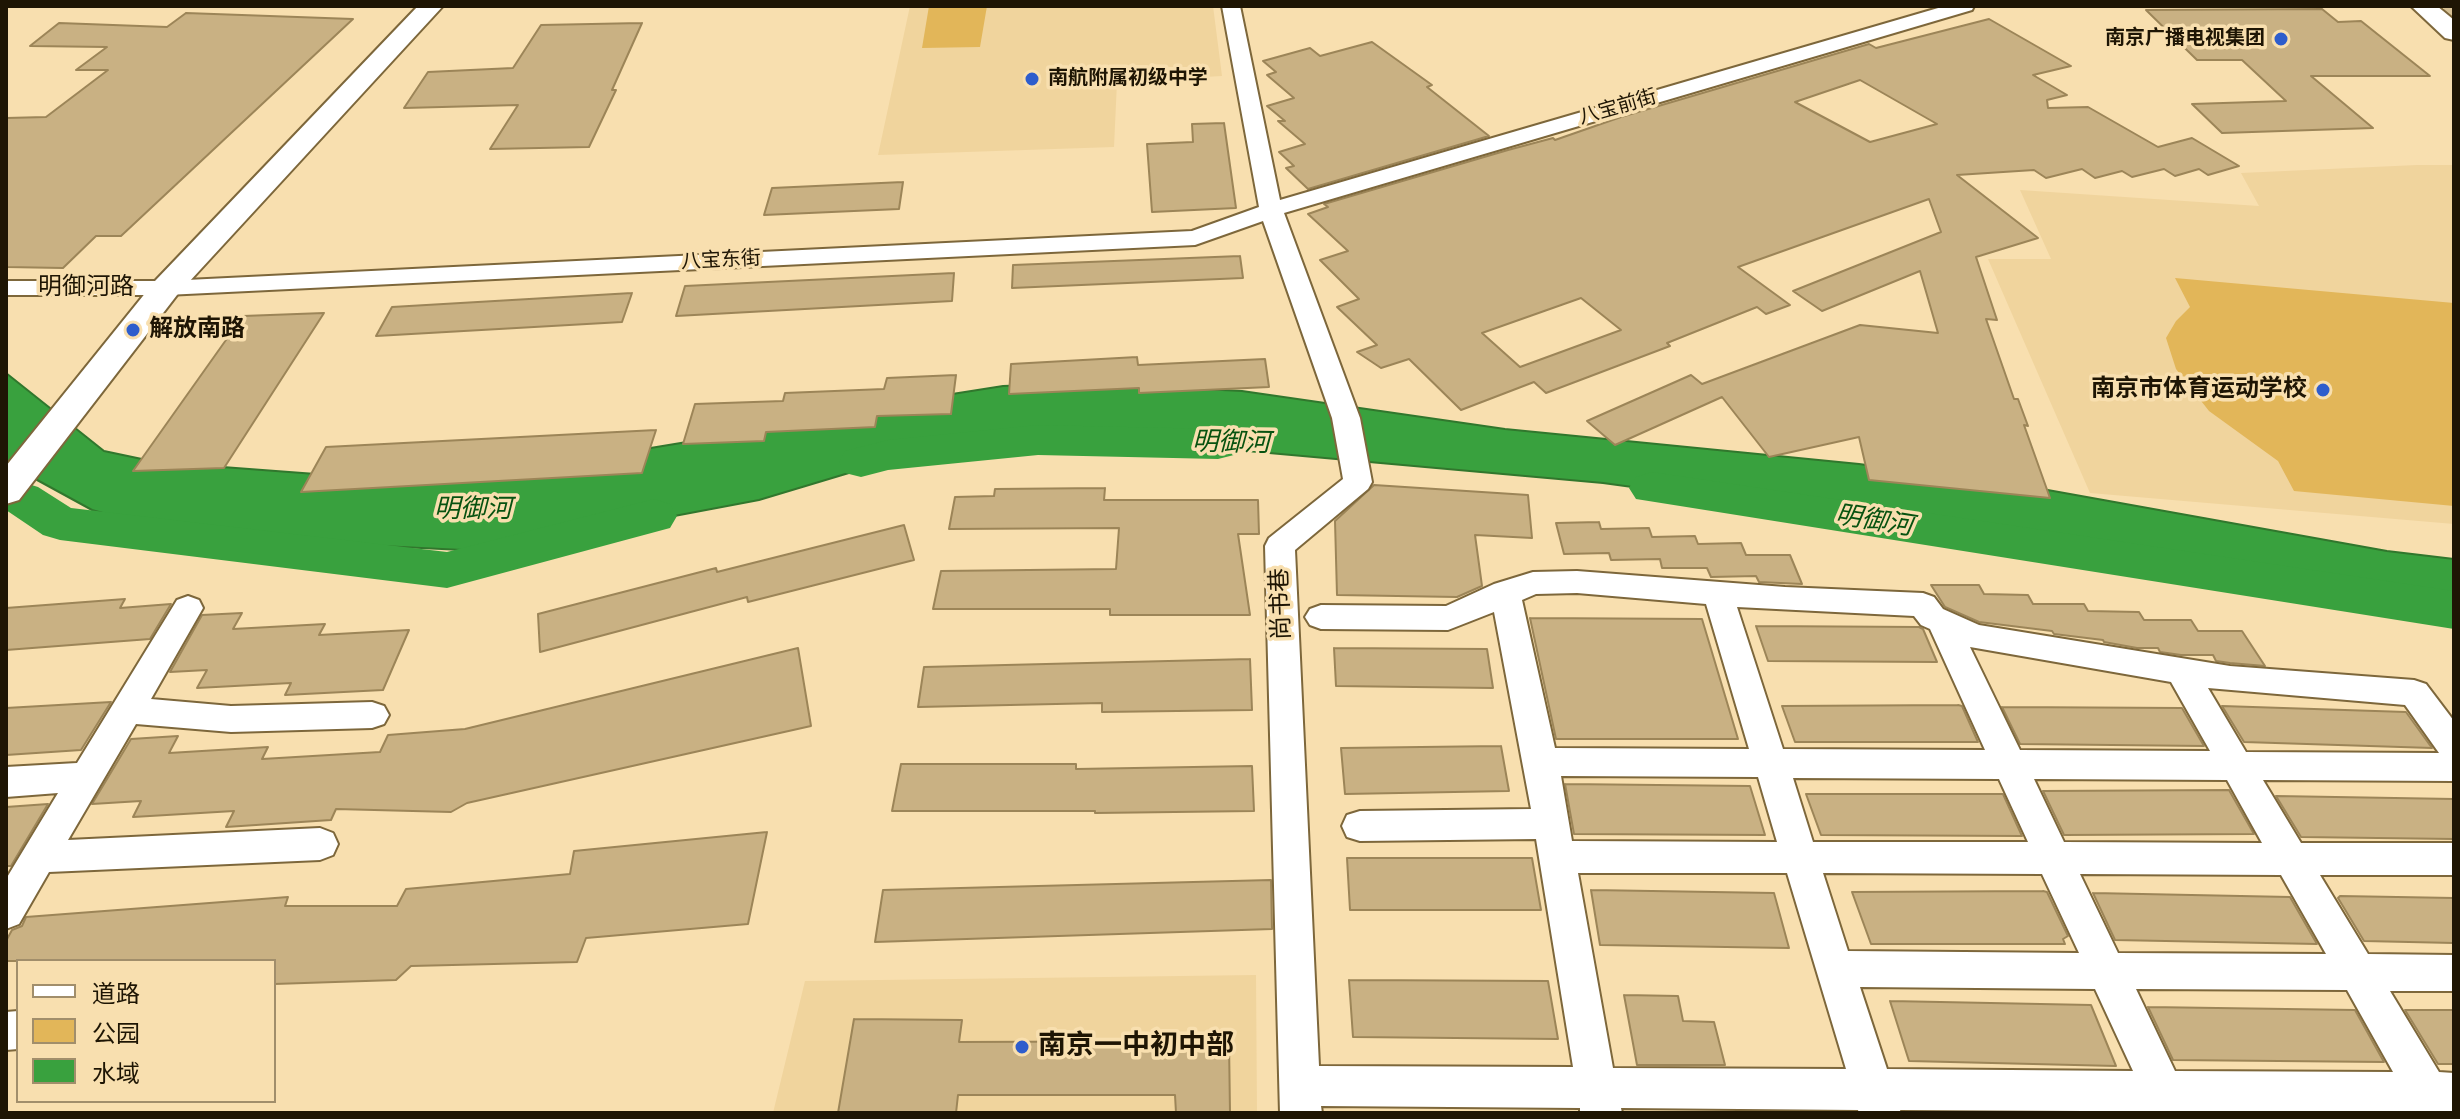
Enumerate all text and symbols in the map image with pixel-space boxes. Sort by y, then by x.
place label: 南京广播电视集团 [2105,27,2265,51]
marker: 南京广播电视集团 [2272,30,2290,48]
place label: 南航附属初级中学 [1048,67,1208,91]
marker: 南航附属初级中学 [1023,70,1041,88]
street label: 八宝前街 [1576,85,1660,131]
street label: 八宝东街 [680,247,762,275]
street label: 明御河路 [38,274,134,302]
place label: 解放南路 [149,316,245,344]
marker: 解放南路 [124,321,142,339]
place label: 南京市体育运动学校 [2091,376,2307,404]
marker: 南京市体育运动学校 [2314,381,2332,399]
water label: 明御河 [1192,428,1270,460]
water label: 明御河 [434,494,512,526]
water label: 明御河 [1833,500,1915,544]
street label: 尚书巷 [1266,568,1298,640]
legend [16,959,276,1103]
text: 道路 [92,980,140,1008]
text: 公园 [92,1020,140,1048]
place label: 南京一中初中部 [1038,1030,1234,1064]
marker: 南京一中初中部 [1013,1038,1031,1056]
text: 水域 [92,1060,140,1088]

